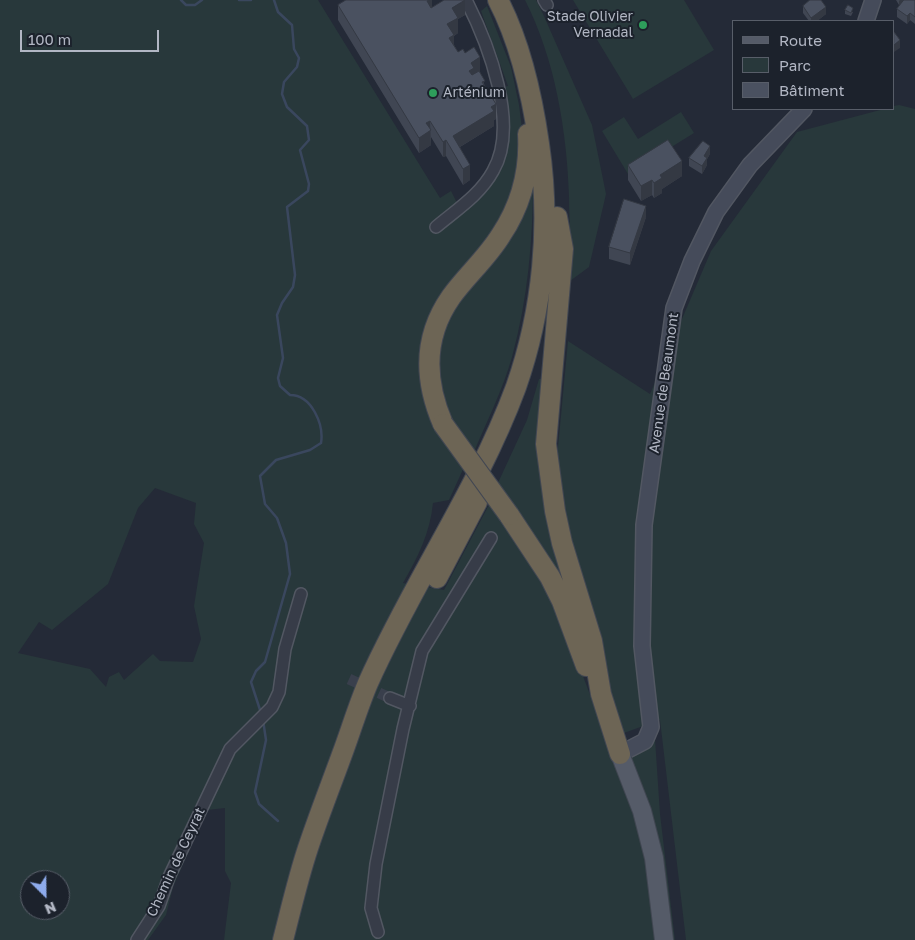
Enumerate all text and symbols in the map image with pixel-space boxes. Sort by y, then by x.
place label: Stade Olivier Vernadal [547,9,633,41]
marker: Stade Olivier Vernadal [637,19,649,31]
scale bar [22,20,161,52]
legend [732,20,895,110]
text: 100 m [28,30,71,48]
text: Route [779,31,822,49]
text: Parc [779,56,811,74]
text: Bâtiment [779,81,844,99]
place label: Arténium [443,85,505,101]
marker: Arténium [427,87,439,99]
street label: Avenue de Beaumont [646,312,682,454]
street label: Chemin de Ceyrat [143,805,209,919]
north arrow [20,870,70,920]
text: N [42,898,59,918]

